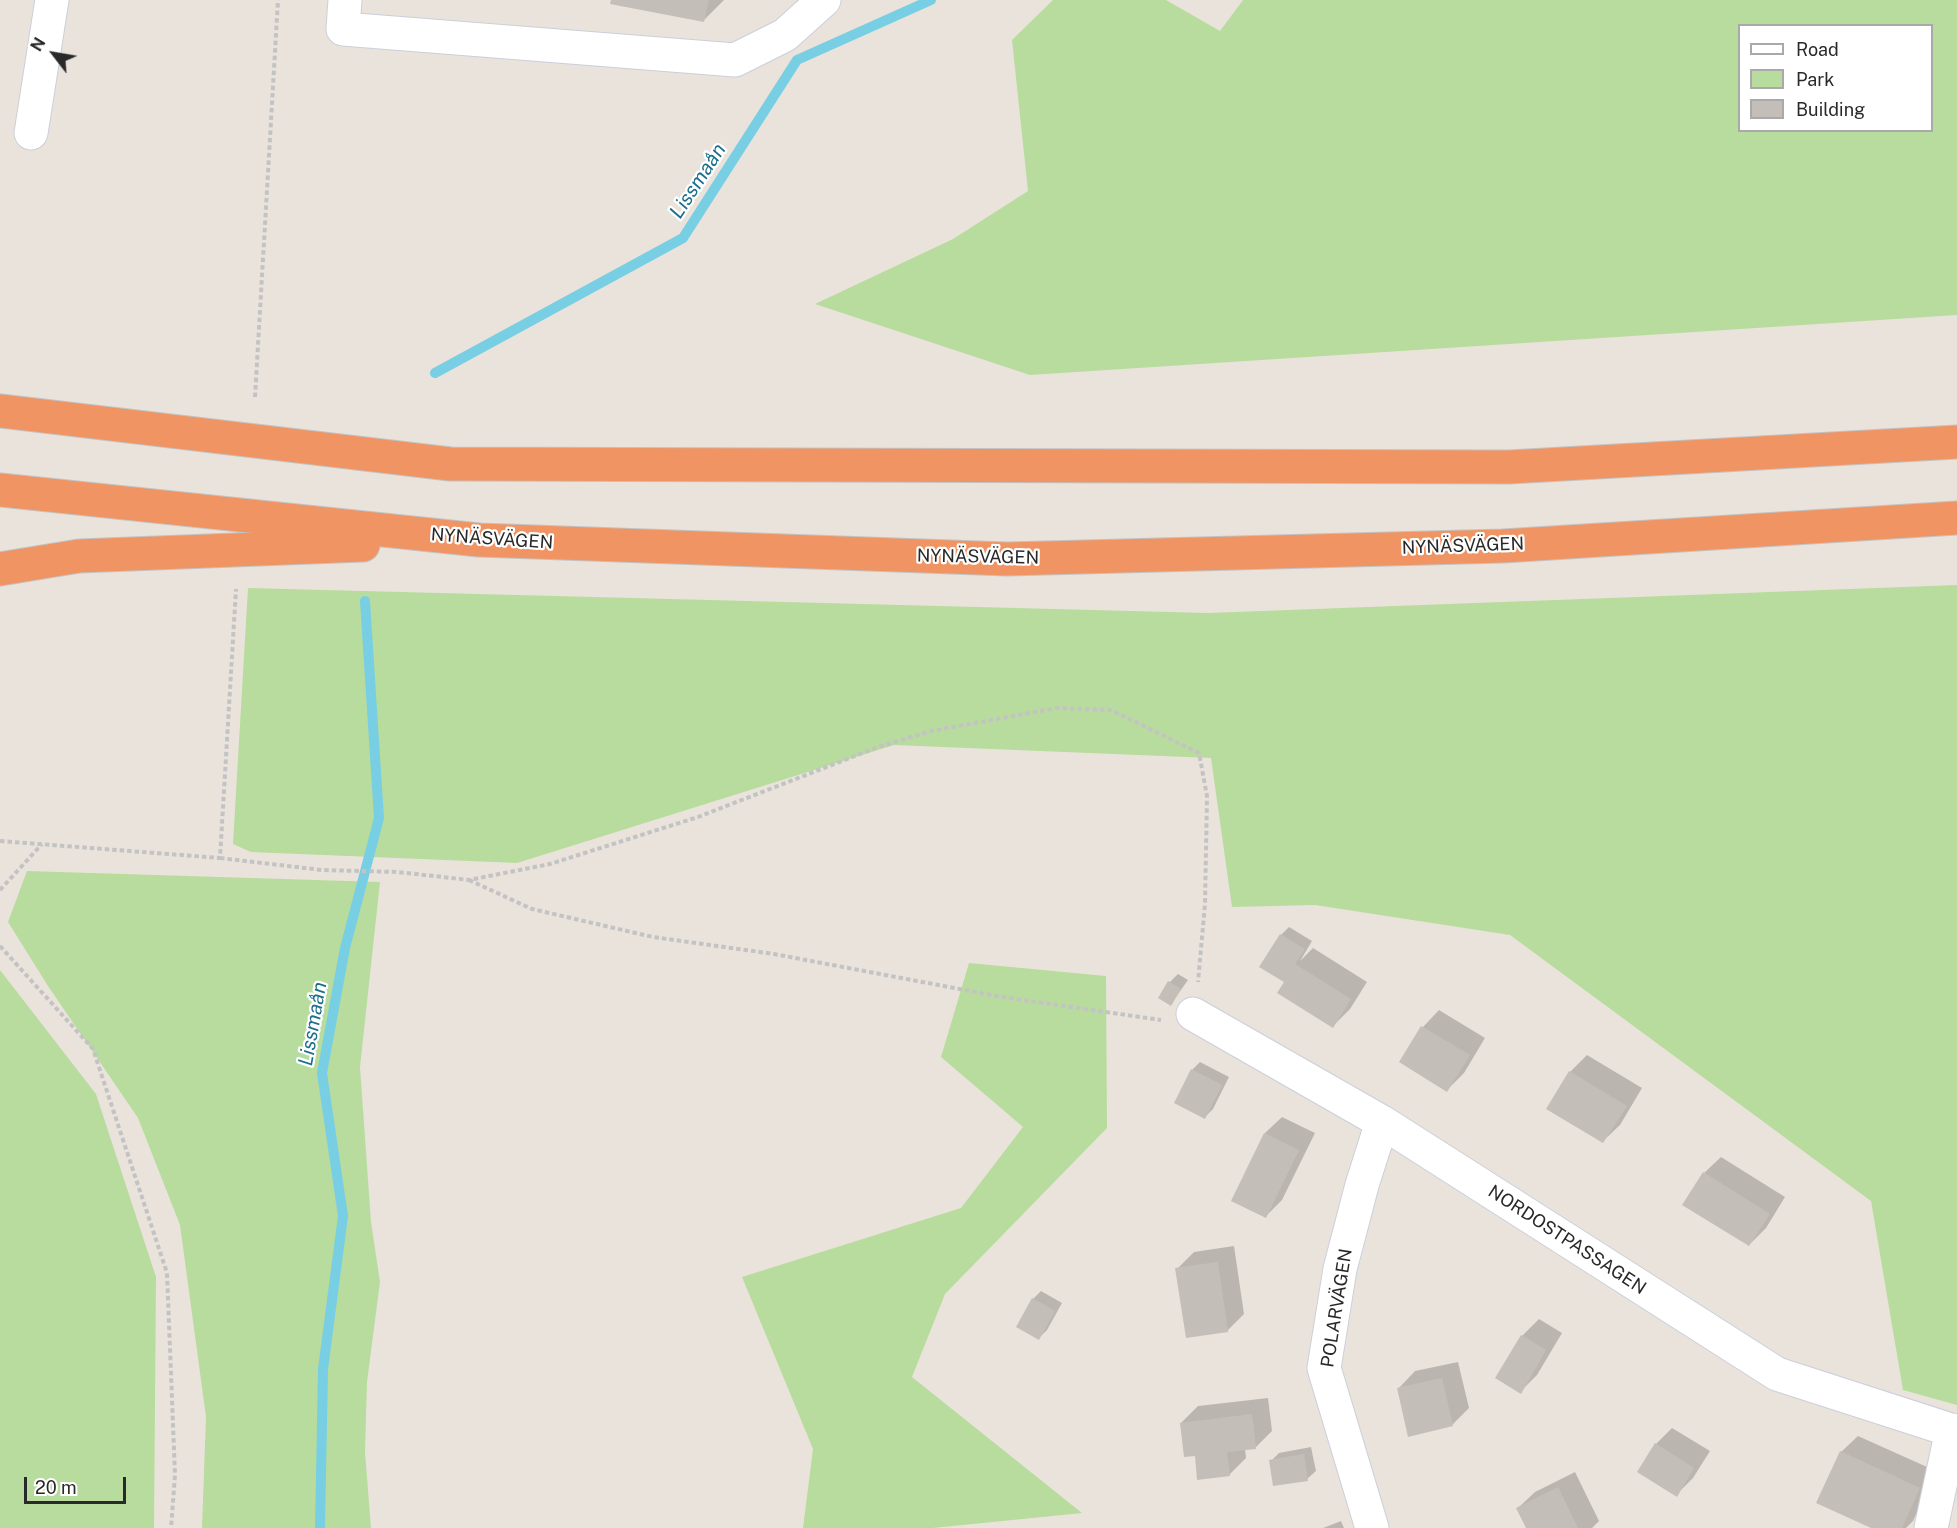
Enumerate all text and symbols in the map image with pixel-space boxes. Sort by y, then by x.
north arrow [24,24,84,84]
legend [1738,24,1933,132]
text: N [27,34,50,55]
text: Road [1796,39,1839,60]
text: Park [1796,69,1834,90]
text: Building [1796,99,1865,120]
water label: Lissmaån [665,139,731,223]
street label: NYNÄSVÄGEN [430,524,554,554]
street label: NYNÄSVÄGEN [1401,533,1525,559]
street label: NYNÄSVÄGEN [917,545,1039,569]
water label: Lissmaån [294,980,332,1068]
street label: NORDOSTPASSAGEN [1484,1181,1650,1299]
street label: POLARVÄGEN [1317,1247,1357,1369]
scale bar [27,1465,129,1503]
text: 20 m [35,1477,77,1498]

